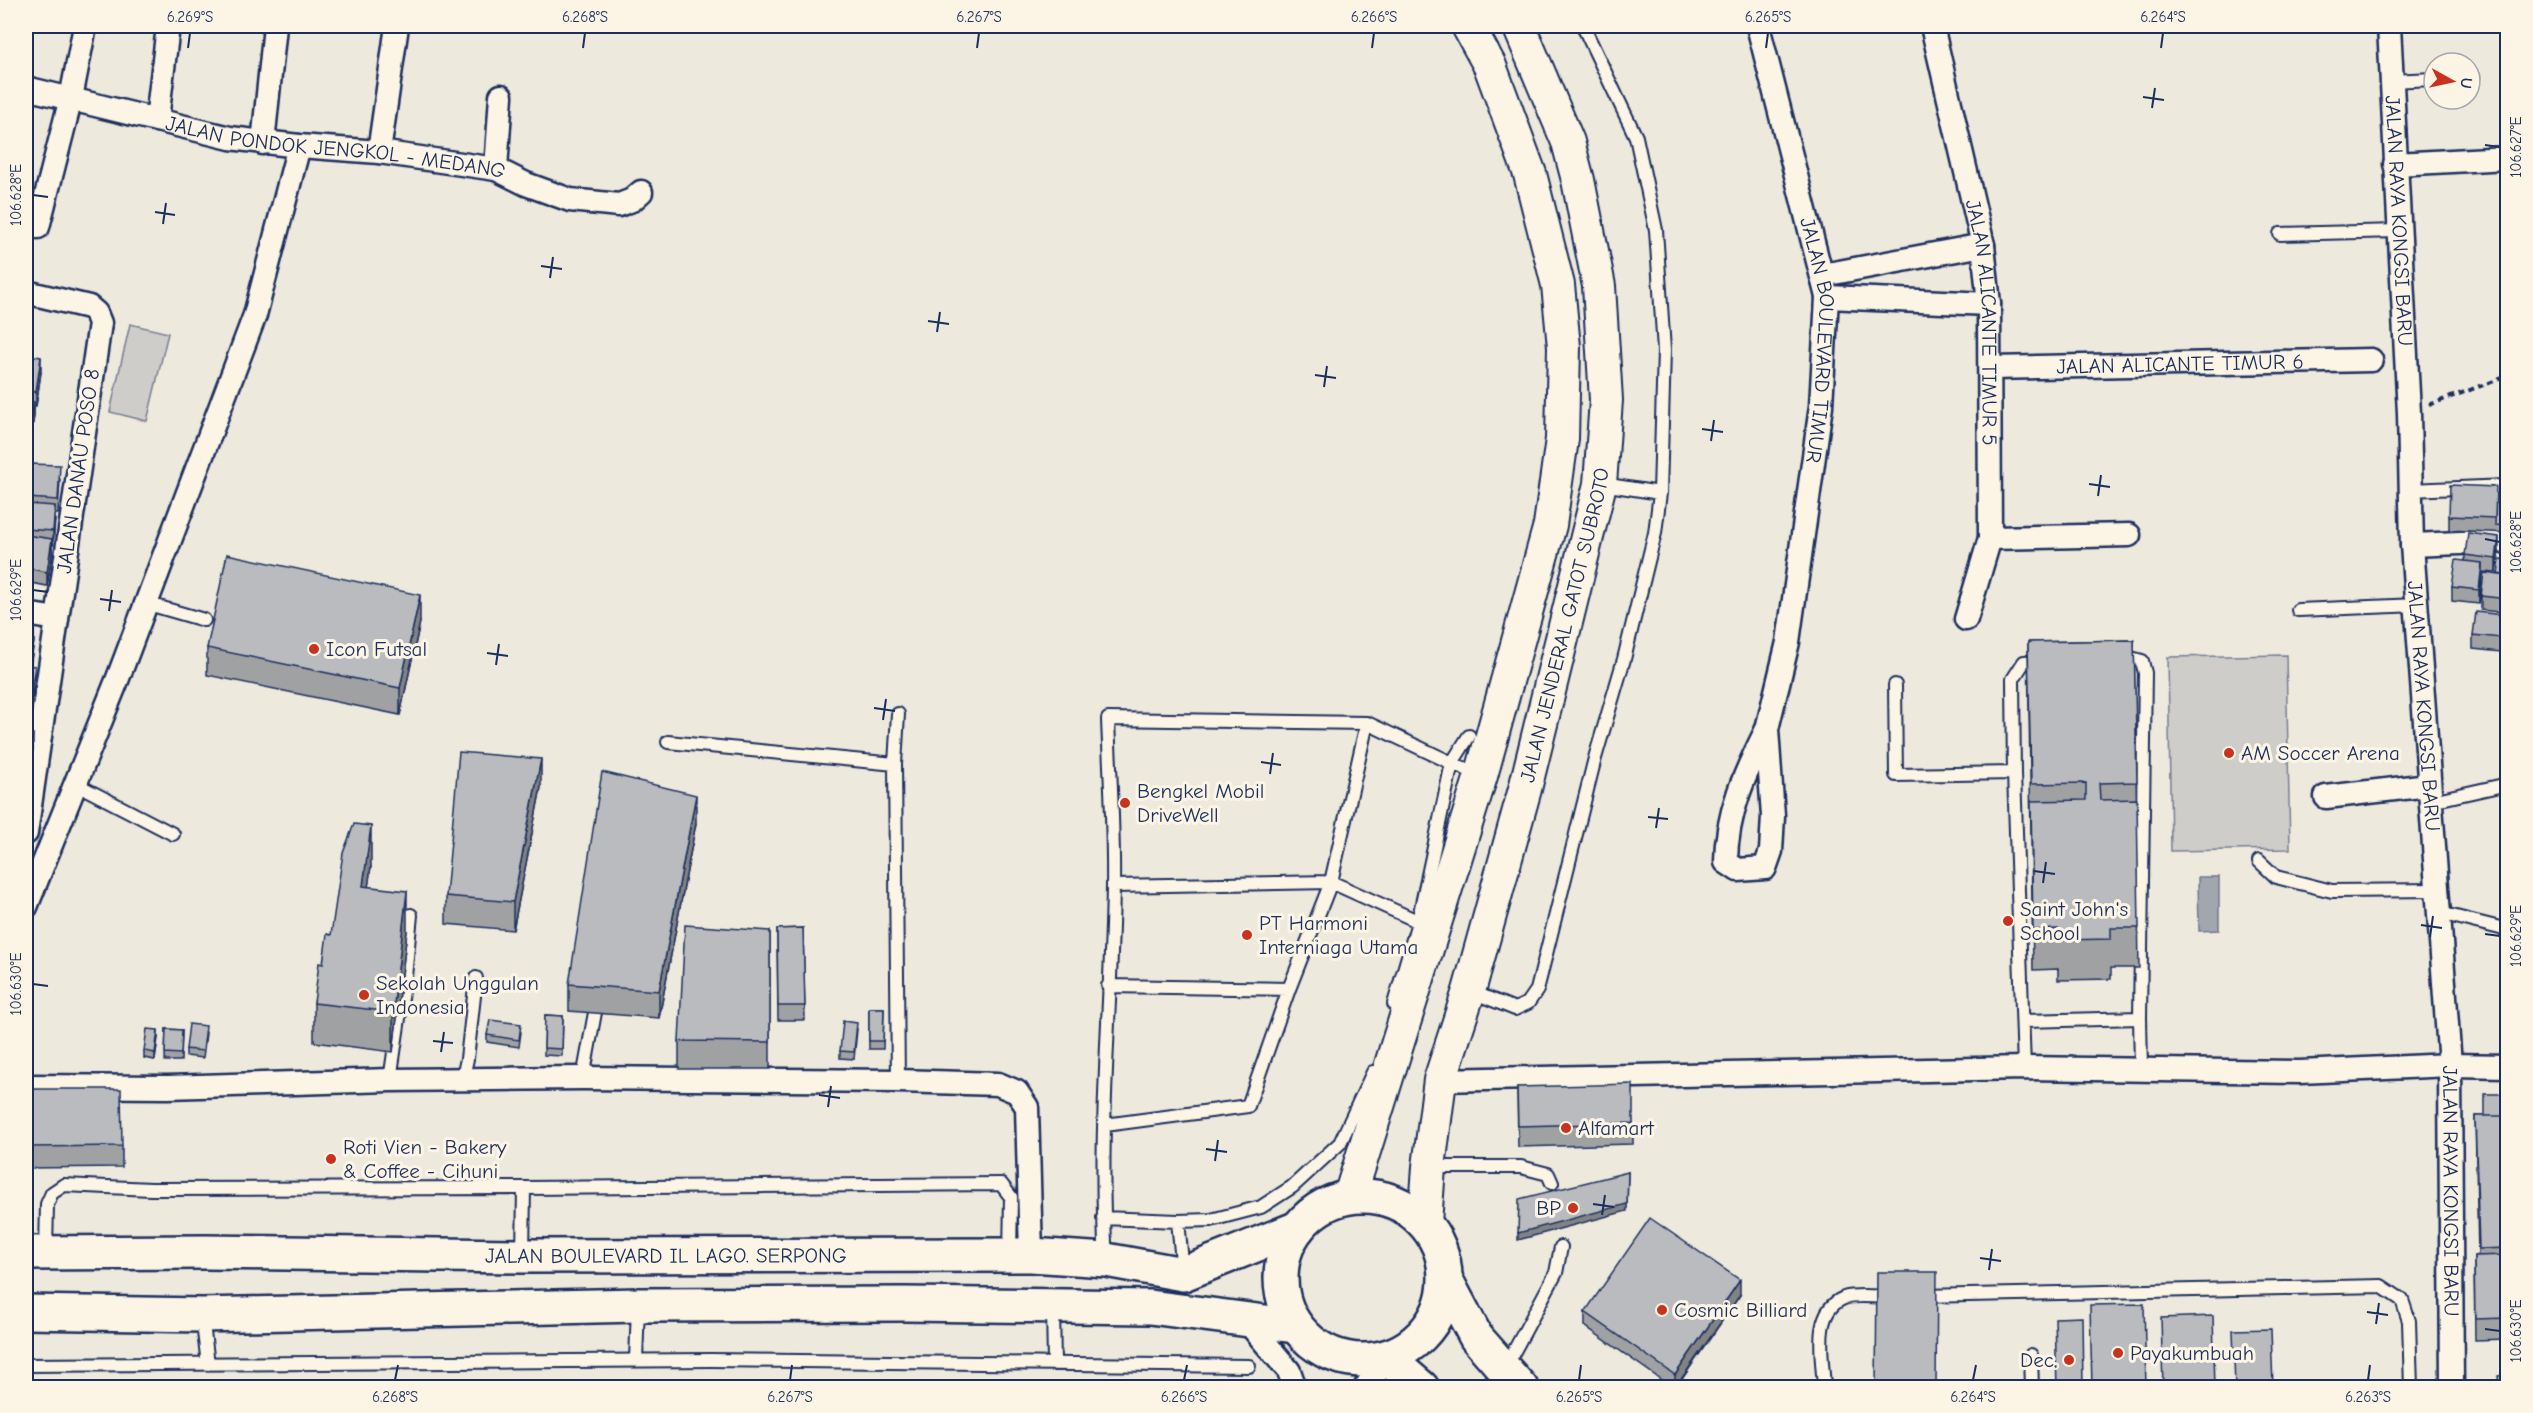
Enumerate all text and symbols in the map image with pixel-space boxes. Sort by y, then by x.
text: 6.269°S [167,8,213,26]
text: 6.268°S [562,8,608,26]
text: 6.267°S [956,8,1002,26]
text: 6.266°S [1351,8,1397,26]
text: 6.265°S [1745,8,1791,26]
text: 6.264°S [2140,8,2186,26]
north arrow [2422,51,2482,111]
text: U [2456,76,2476,90]
street label: JALAN RAYA KONGSI BARU [2381,95,2418,347]
street label: JALAN PONDOK JENGKOL - MEDANG [163,111,510,184]
text: 106.627°E [2507,116,2525,178]
text: 106.628°E [7,164,25,226]
street label: JALAN ALICANTE TIMUR 5 [1961,197,2002,446]
street label: JALAN BOULEVARD TIMUR [1795,215,1839,464]
street label: JALAN ALICANTE TIMUR 6 [2056,349,2304,379]
street label: JALAN DANAU POSO 8 [52,367,104,575]
street label: JALAN JENDERAL GATOT SUBROTO [1515,467,1613,785]
text: 106.628°E [2507,511,2525,573]
text: 106.629°E [7,559,25,621]
street label: JALAN RAYA KONGSI BARU [2403,580,2445,832]
place label: Icon Futsal [326,637,427,661]
marker: Icon Futsal [307,642,321,656]
place label: AM Soccer Arena [2241,741,2400,765]
marker: AM Soccer Arena [2222,746,2236,760]
place label: Bengkel Mobil DriveWell [1137,779,1264,827]
marker: Bengkel Mobil DriveWell [1118,796,1132,810]
place label: Saint John's School [2020,897,2128,945]
text: 106.629°E [2507,905,2525,967]
place label: PT Harmoni Interniaga Utama [1259,911,1418,959]
marker: Saint John's School [2001,914,2015,928]
marker: PT Harmoni Interniaga Utama [1240,928,1254,942]
text: 106.630°E [7,952,25,1016]
place label: Sekolah Unggulan Indonesia [376,971,539,1019]
marker: Sekolah Unggulan Indonesia [357,988,371,1002]
street label: JALAN RAYA KONGSI BARU [2438,1065,2464,1317]
place label: Alfamart [1578,1116,1655,1140]
marker: Alfamart [1559,1121,1573,1135]
place label: Roti Vien - Bakery & Coffee - Cihuni [343,1135,507,1183]
marker: Roti Vien - Bakery & Coffee - Cihuni [324,1152,338,1166]
place label: BP [1536,1196,1561,1220]
marker: BP [1566,1201,1580,1215]
street label: JALAN BOULEVARD IL LAGO. SERPONG [485,1243,847,1268]
place label: Cosmic Billiard [1674,1298,1807,1322]
text: 106.630°E [2507,1299,2525,1363]
marker: Cosmic Billiard [1655,1303,1669,1317]
place label: Payakumbuah [2130,1341,2254,1365]
marker: Payakumbuah [2111,1346,2125,1360]
place label: Dec. [2020,1348,2057,1372]
marker: Dec. [2062,1353,2076,1367]
text: 6.268°S [372,1388,418,1406]
text: 6.267°S [767,1388,813,1406]
text: 6.266°S [1161,1388,1207,1406]
text: 6.265°S [1556,1388,1602,1406]
text: 6.264°S [1950,1388,1996,1406]
text: 6.263°S [2345,1388,2391,1406]

